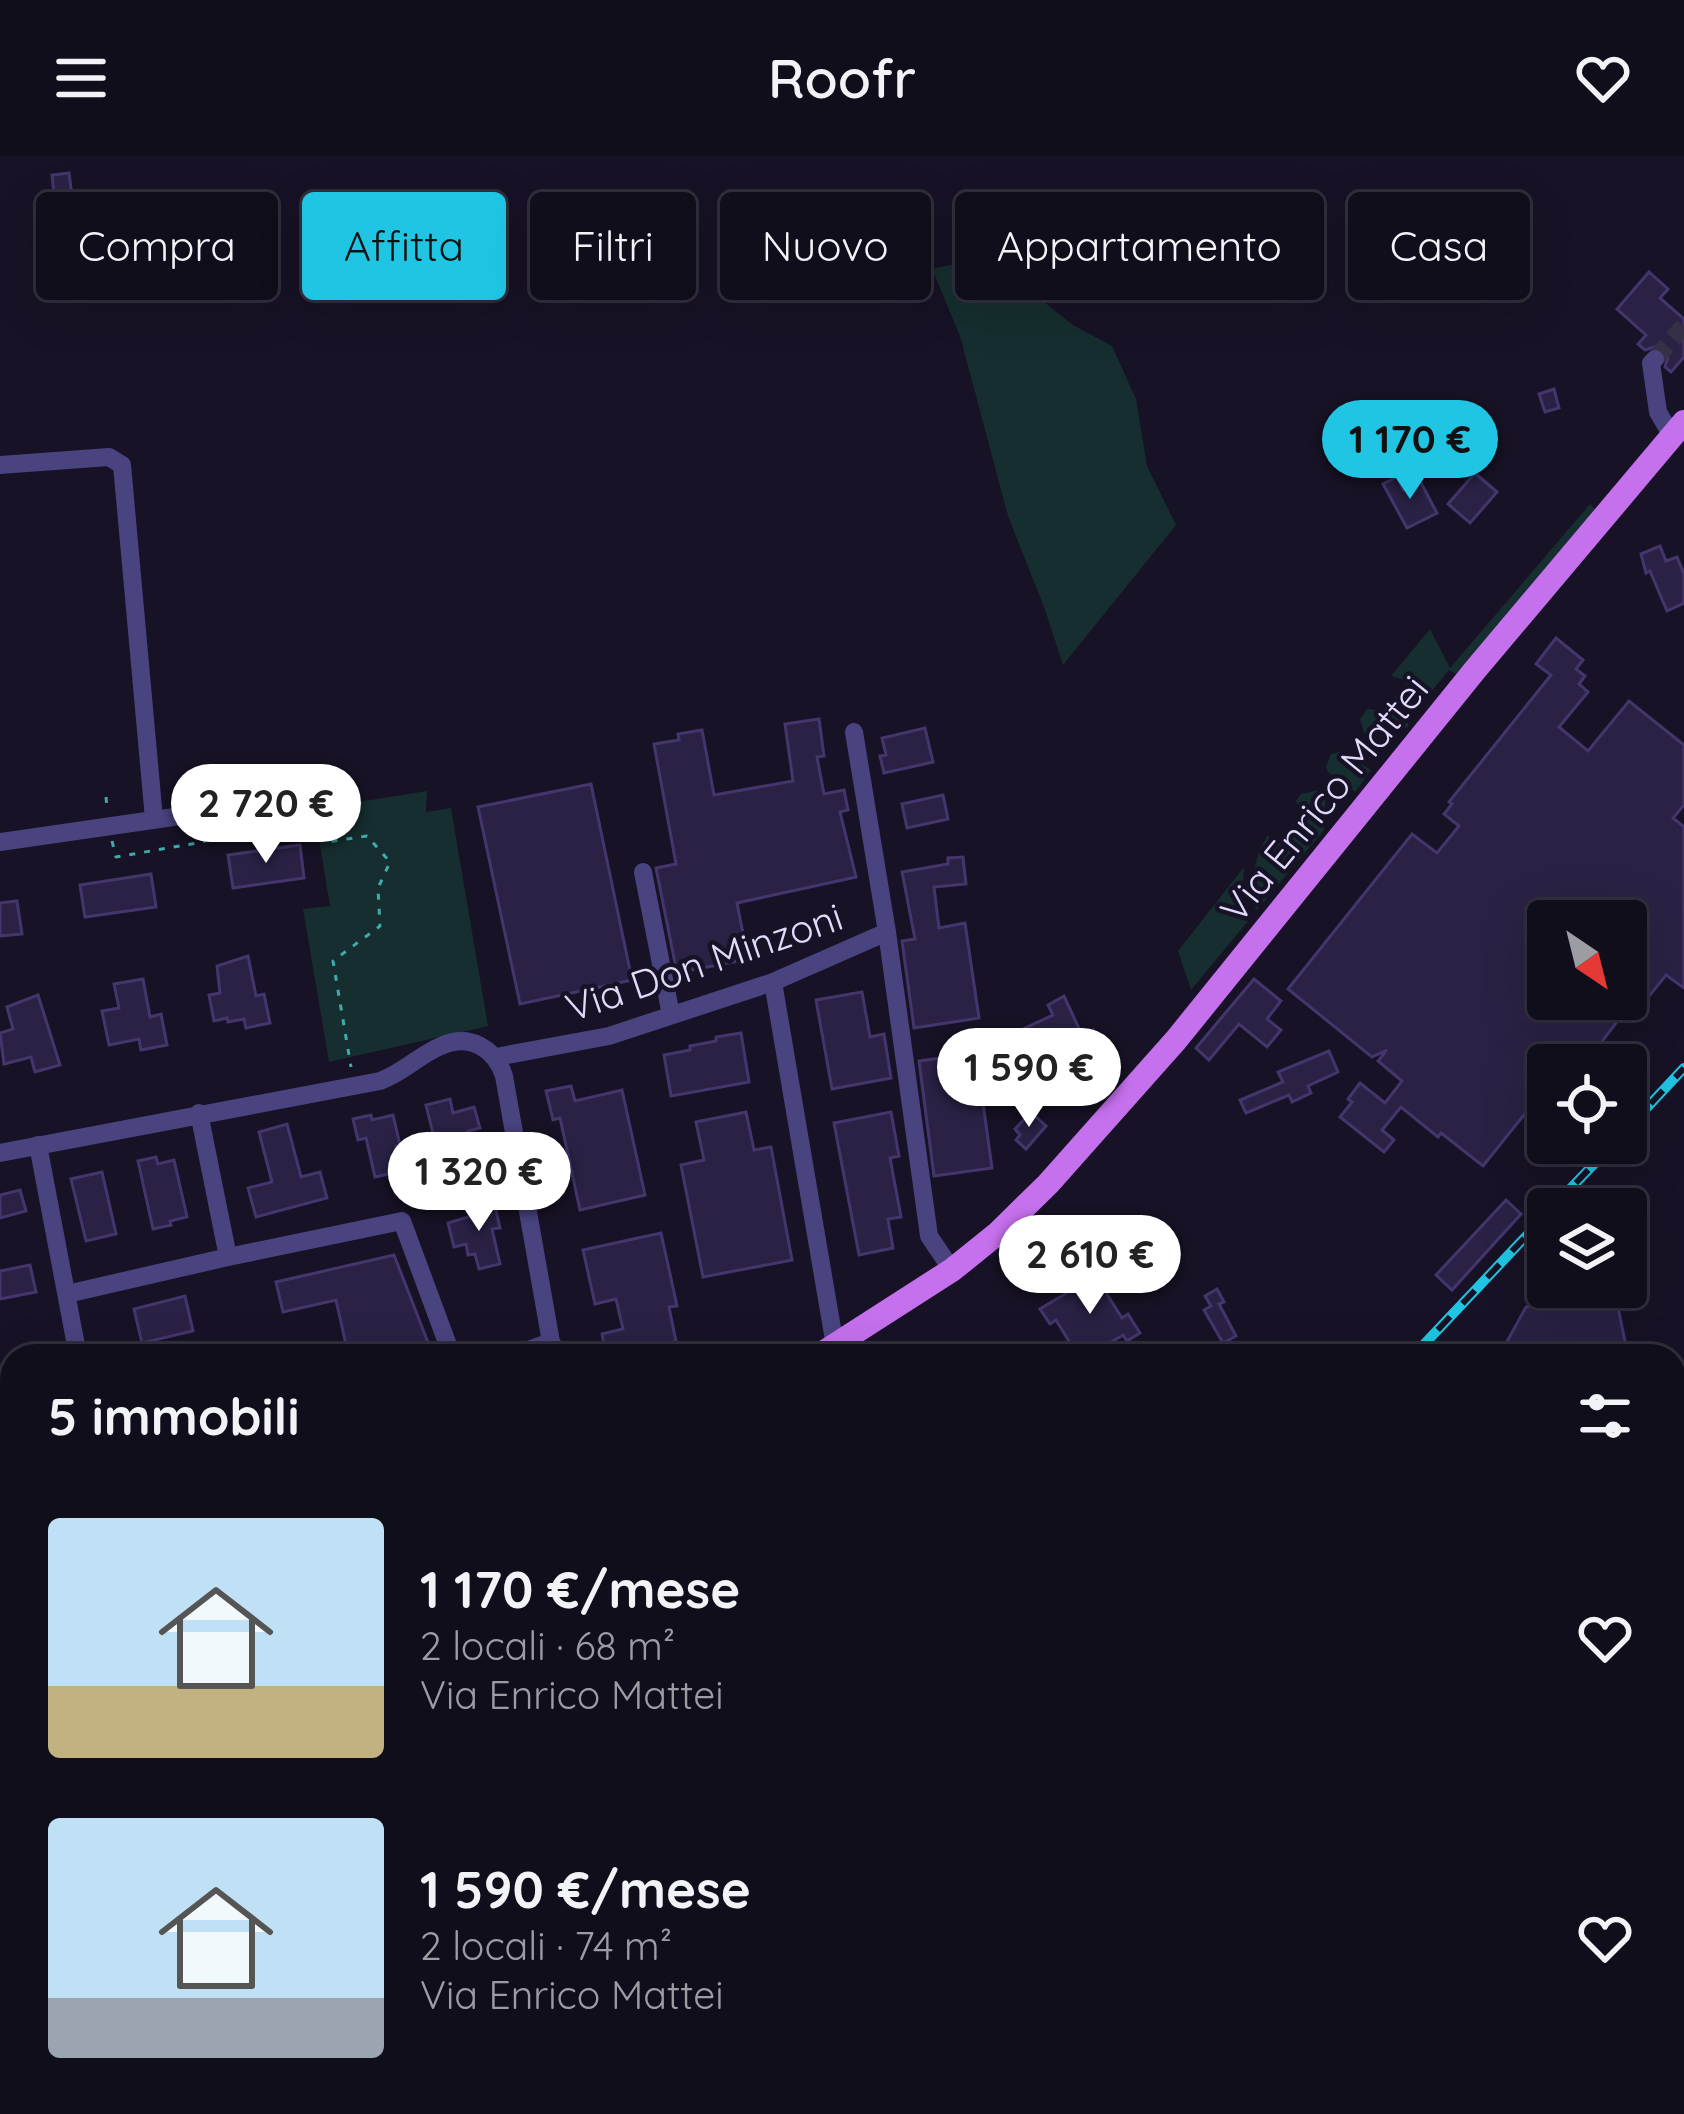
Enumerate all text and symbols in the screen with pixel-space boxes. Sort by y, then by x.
text: Roofr [768,44,916,112]
icon: menu [48,45,114,111]
icon: heart [1570,45,1636,111]
chip: Compra [36,192,278,300]
chip: Affitta [302,192,506,300]
chip: Filtri [530,192,696,300]
chip: Nuovo [720,192,931,300]
chip: Appartamento [955,192,1324,300]
chip: Casa [1348,192,1530,300]
pin: 1 170 € [1299,400,1521,502]
text: 1 170 € [1349,414,1471,463]
street label: Via Enrico Mattei [1209,665,1438,932]
pin: 2 720 € [155,764,377,866]
text: 2 720 € [198,778,334,827]
street label: Via Don Minzoni [559,891,849,1032]
north arrow [1527,900,1647,1020]
map controls [1527,900,1647,1308]
pin: 1 590 € [918,1028,1140,1130]
text: 1 590 € [964,1042,1094,1091]
button: locate [1527,1044,1647,1164]
pin: 1 320 € [368,1132,590,1234]
text: 1 320 € [415,1146,543,1195]
button: layers [1527,1188,1647,1308]
pin: 2 610 € [979,1215,1201,1317]
text: 2 610 € [1026,1229,1154,1278]
icon: filters [1572,1383,1638,1449]
text: 5 immobili [48,1384,299,1448]
text: 1 170 €/mese [420,1557,740,1621]
icon: home [144,1566,288,1710]
icon: heart [1572,1605,1638,1671]
text: 2 locali · 68 m² [420,1621,675,1670]
text: Via Enrico Mattei [420,1670,724,1719]
text: 1 590 €/mese [420,1857,751,1921]
icon: home [144,1866,288,2010]
icon: heart [1572,1905,1638,1971]
text: 2 locali · 74 m² [420,1921,672,1970]
text: Via Enrico Mattei [420,1970,724,2019]

